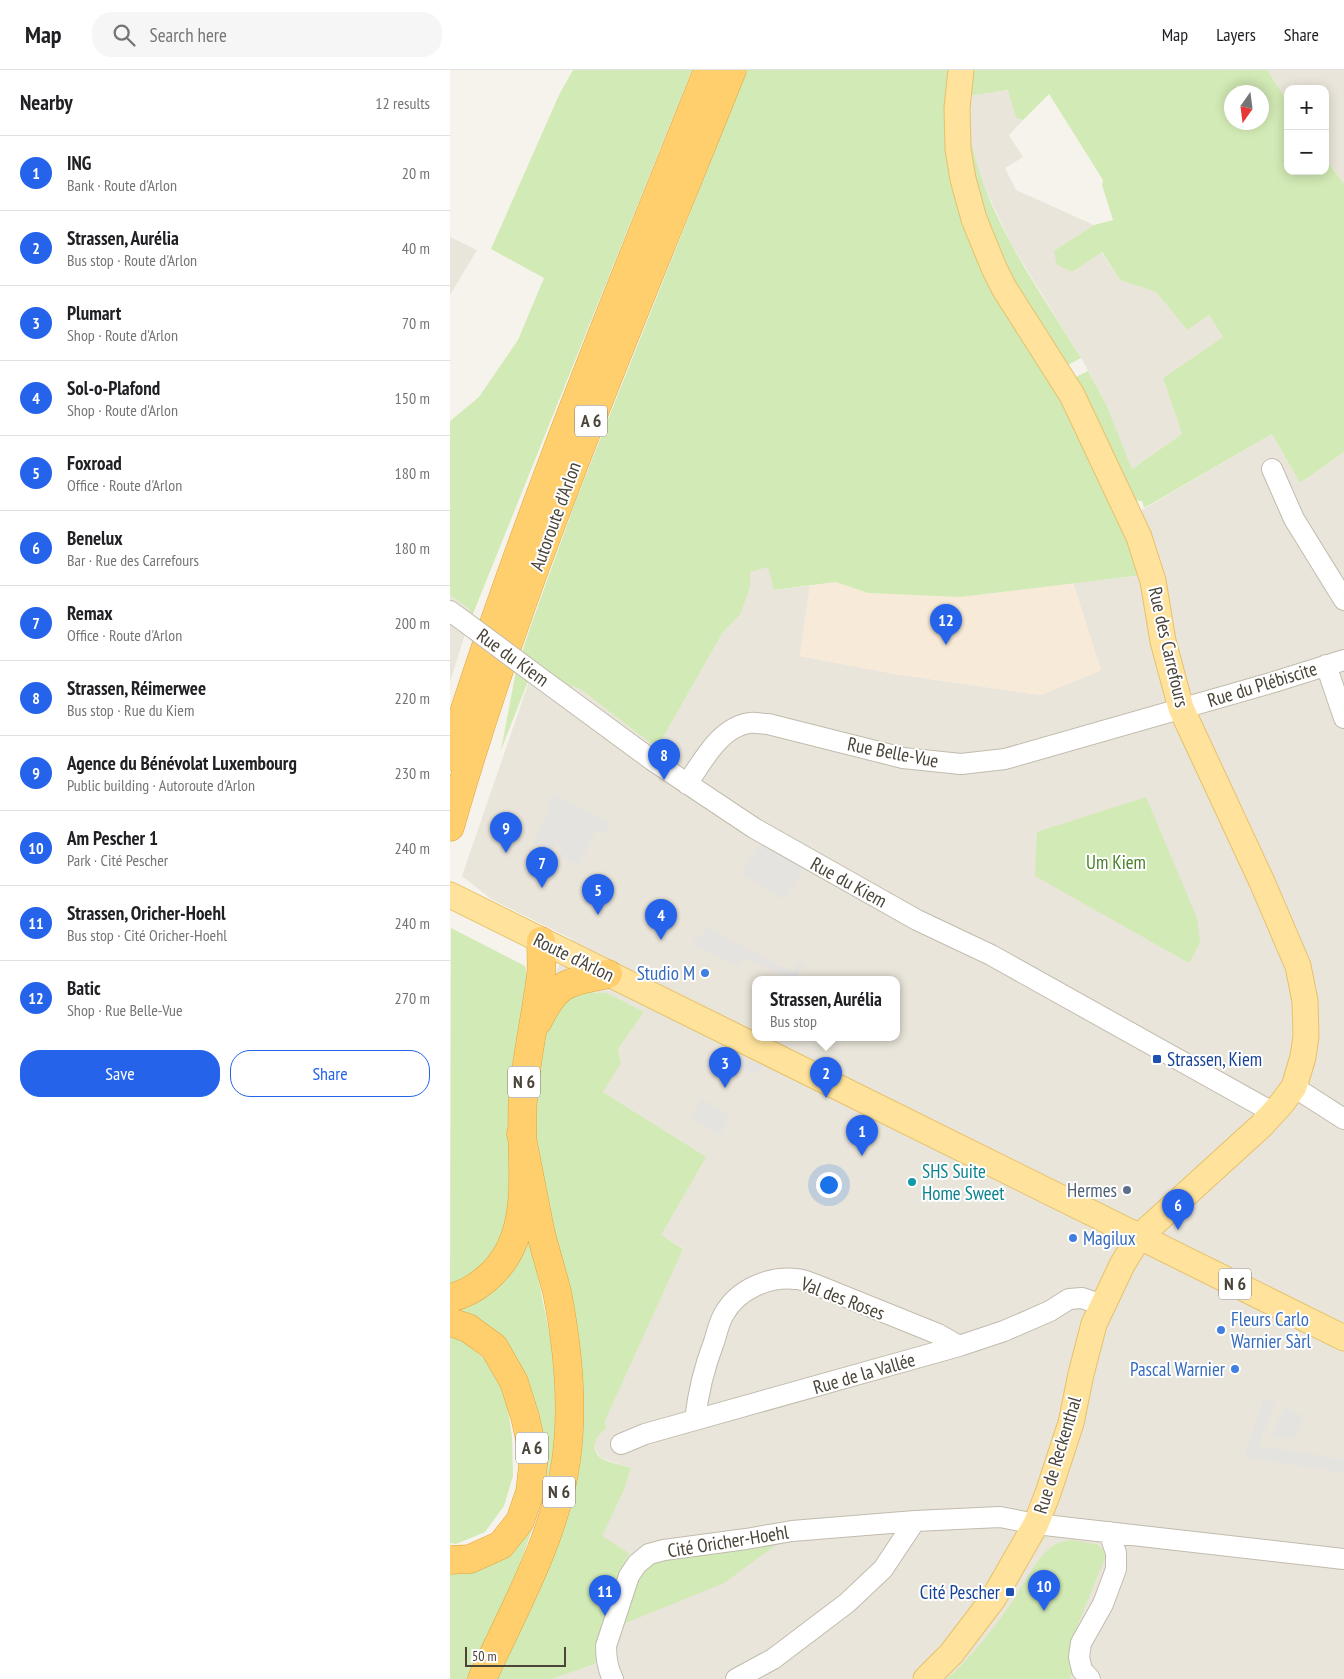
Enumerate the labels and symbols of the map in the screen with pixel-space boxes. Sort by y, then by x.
north arrow [1224,85,1269,130]
road number: A 6 [575,406,607,436]
street label: Autoroute d'Arlon [524,458,586,574]
street label: Rue des Carrefours [1143,584,1195,710]
pin: 12 [930,604,962,645]
street label: Rue du Kiem [472,623,554,691]
street label: Rue du Plébiscite [1204,656,1320,712]
street label: Rue Belle-Vue [845,731,941,773]
pin: 8 [648,739,680,780]
pin: 9 [490,812,522,853]
pin: 7 [526,847,558,888]
park label: Um Kiem [1086,850,1146,874]
street label: Rue du Kiem [807,851,891,913]
pin: 5 [582,874,614,915]
pin: 4 [645,899,677,940]
street label: Route d'Arlon [530,927,618,987]
place label: Studio M [637,961,695,985]
marker: Studio M [699,967,711,979]
pin: 3 [709,1047,741,1088]
place label: Strassen, Kiem [1167,1047,1262,1071]
marker: Strassen, Kiem [1151,1053,1163,1065]
pin: 2 [810,1057,842,1098]
road number: N 6 [508,1066,540,1098]
pin: 1 [846,1115,878,1156]
place label: SHS Suite Home Sweet [922,1159,1005,1205]
your location [816,1172,842,1198]
marker: SHS Suite Home Sweet [906,1176,918,1188]
place label: Hermes [1067,1178,1117,1202]
marker: Hermes [1121,1184,1133,1196]
pin: 6 [1162,1189,1194,1230]
place label: Magilux [1083,1226,1136,1250]
marker: Magilux [1067,1232,1079,1244]
road number: N 6 [1219,1268,1251,1300]
street label: Val des Roses [797,1271,888,1325]
place label: Fleurs Carlo Warnier Sàrl [1231,1307,1311,1353]
marker: Fleurs Carlo Warnier Sàrl [1215,1324,1227,1336]
street label: Rue de la Vallée [810,1347,918,1399]
place label: Pascal Warnier [1130,1357,1226,1381]
marker: Pascal Warnier [1229,1363,1241,1375]
street label: Rue de Reckenthal [1028,1393,1086,1516]
road number: A 6 [516,1432,548,1464]
road number: N 6 [543,1476,575,1508]
street label: Cité Oricher-Hoehl [666,1519,791,1562]
pin: 10 [1028,1570,1060,1611]
pin: 11 [589,1575,621,1616]
place label: Cité Pescher [920,1580,1001,1604]
marker: Cité Pescher [1004,1586,1016,1598]
scale bar [465,1644,566,1667]

